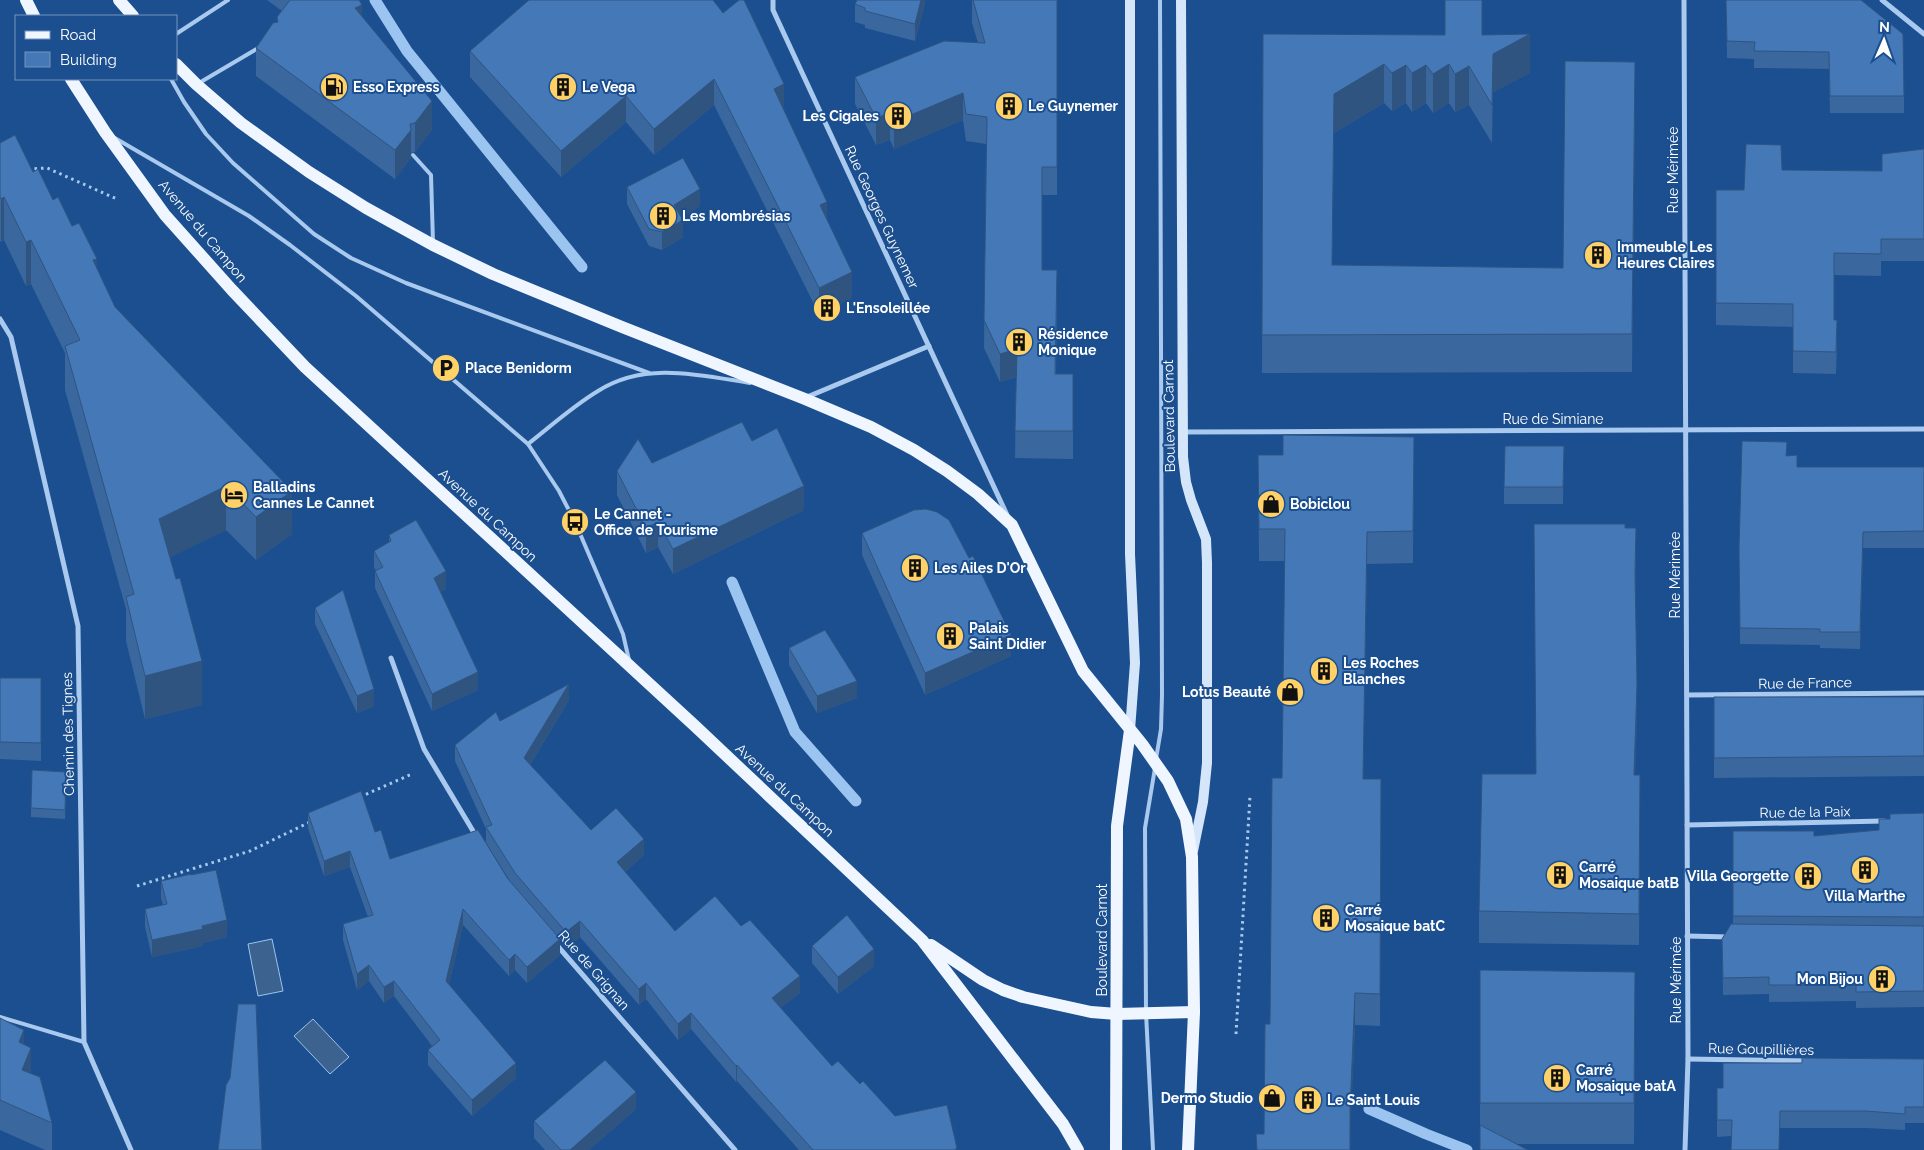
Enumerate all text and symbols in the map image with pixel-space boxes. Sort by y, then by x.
legend [15,15,178,80]
north arrow [1859,15,1909,65]
text: N [1879,19,1890,35]
text: Road [60,26,96,44]
text: Building [60,51,117,69]
fuel station icon: Esso Express [319,72,349,102]
building icon: Le Vega [548,72,578,102]
place label: Esso Express [353,79,439,95]
place label: Le Vega [582,79,635,95]
building icon: Le Guynemer [994,91,1024,121]
place label: Le Guynemer [1028,98,1119,114]
building icon: Les Cigales [883,101,913,131]
place label: Les Cigales [802,108,879,124]
street label: Rue Mérimée [1665,127,1681,213]
street label: Rue Georges Guynemer [842,143,922,291]
street label: Avenue du Campon [156,177,250,285]
building icon: Les Mombrésias [648,201,678,231]
place label: Les Mombrésias [682,208,790,224]
place label: Immeuble Les Heures Claires [1617,239,1715,271]
building icon: Immeuble Les Heures Claires [1583,240,1613,270]
building icon: L'Ensoleillée [812,293,842,323]
place label: L'Ensoleillée [846,300,931,316]
place label: Résidence Monique [1038,326,1109,358]
building icon: Résidence Monique [1004,327,1034,357]
parking icon: Place Benidorm [431,353,461,383]
street label: Boulevard Carnot [1160,359,1178,473]
place label: Place Benidorm [465,360,572,376]
street label: Rue de Simiane [1502,411,1604,427]
street label: Avenue du Campon [436,465,540,565]
place label: Balladins Cannes Le Cannet [253,479,375,511]
hotel icon: Balladins Cannes Le Cannet [219,480,249,510]
shop icon: Bobiclou [1256,489,1286,519]
place label: Bobiclou [1290,496,1350,512]
place label: Le Cannet - Office de Tourisme [594,506,719,538]
bus stop icon: Le Cannet - Office de Tourisme [560,507,590,537]
street label: Rue Mérimée [1667,532,1683,618]
building icon: Les Ailes D'Or [900,553,930,583]
place label: Les Ailes D'Or [934,560,1026,576]
place label: Palais Saint Didier [969,620,1047,652]
building icon: Palais Saint Didier [935,621,965,651]
place label: Les Roches Blanches [1343,655,1419,687]
building icon: Les Roches Blanches [1309,656,1339,686]
street label: Chemin des Tignes [59,672,77,796]
street label: Rue de France [1758,674,1852,692]
shop icon: Lotus Beauté [1275,677,1305,707]
place label: Lotus Beauté [1182,684,1272,700]
street label: Avenue du Campon [733,740,837,840]
street label: Rue de la Paix [1759,803,1851,821]
building icon: Villa Marthe [1850,855,1880,885]
place label: Carré Mosaique batB [1579,859,1679,891]
building icon: Carré Mosaique batB [1545,860,1575,890]
building icon: Villa Georgette [1793,861,1823,891]
place label: Villa Georgette [1687,868,1790,884]
street label: Boulevard Carnot [1094,883,1110,996]
place label: Villa Marthe [1825,888,1906,904]
place label: Carré Mosaique batC [1345,902,1445,934]
building icon: Carré Mosaique batC [1311,903,1341,933]
street label: Rue de Grignan [555,927,633,1013]
street label: Rue Mérimée [1668,937,1684,1023]
building icon: Mon Bijou [1867,964,1897,994]
place label: Mon Bijou [1797,971,1863,987]
street label: Rue Goupillières [1708,1040,1814,1058]
place label: Carré Mosaique batA [1576,1062,1676,1094]
building icon: Carré Mosaique batA [1542,1063,1572,1093]
shop icon: Dermo Studio [1257,1083,1287,1113]
building icon: Le Saint Louis [1293,1085,1323,1115]
place label: Dermo Studio [1161,1090,1254,1106]
place label: Le Saint Louis [1327,1092,1420,1108]

